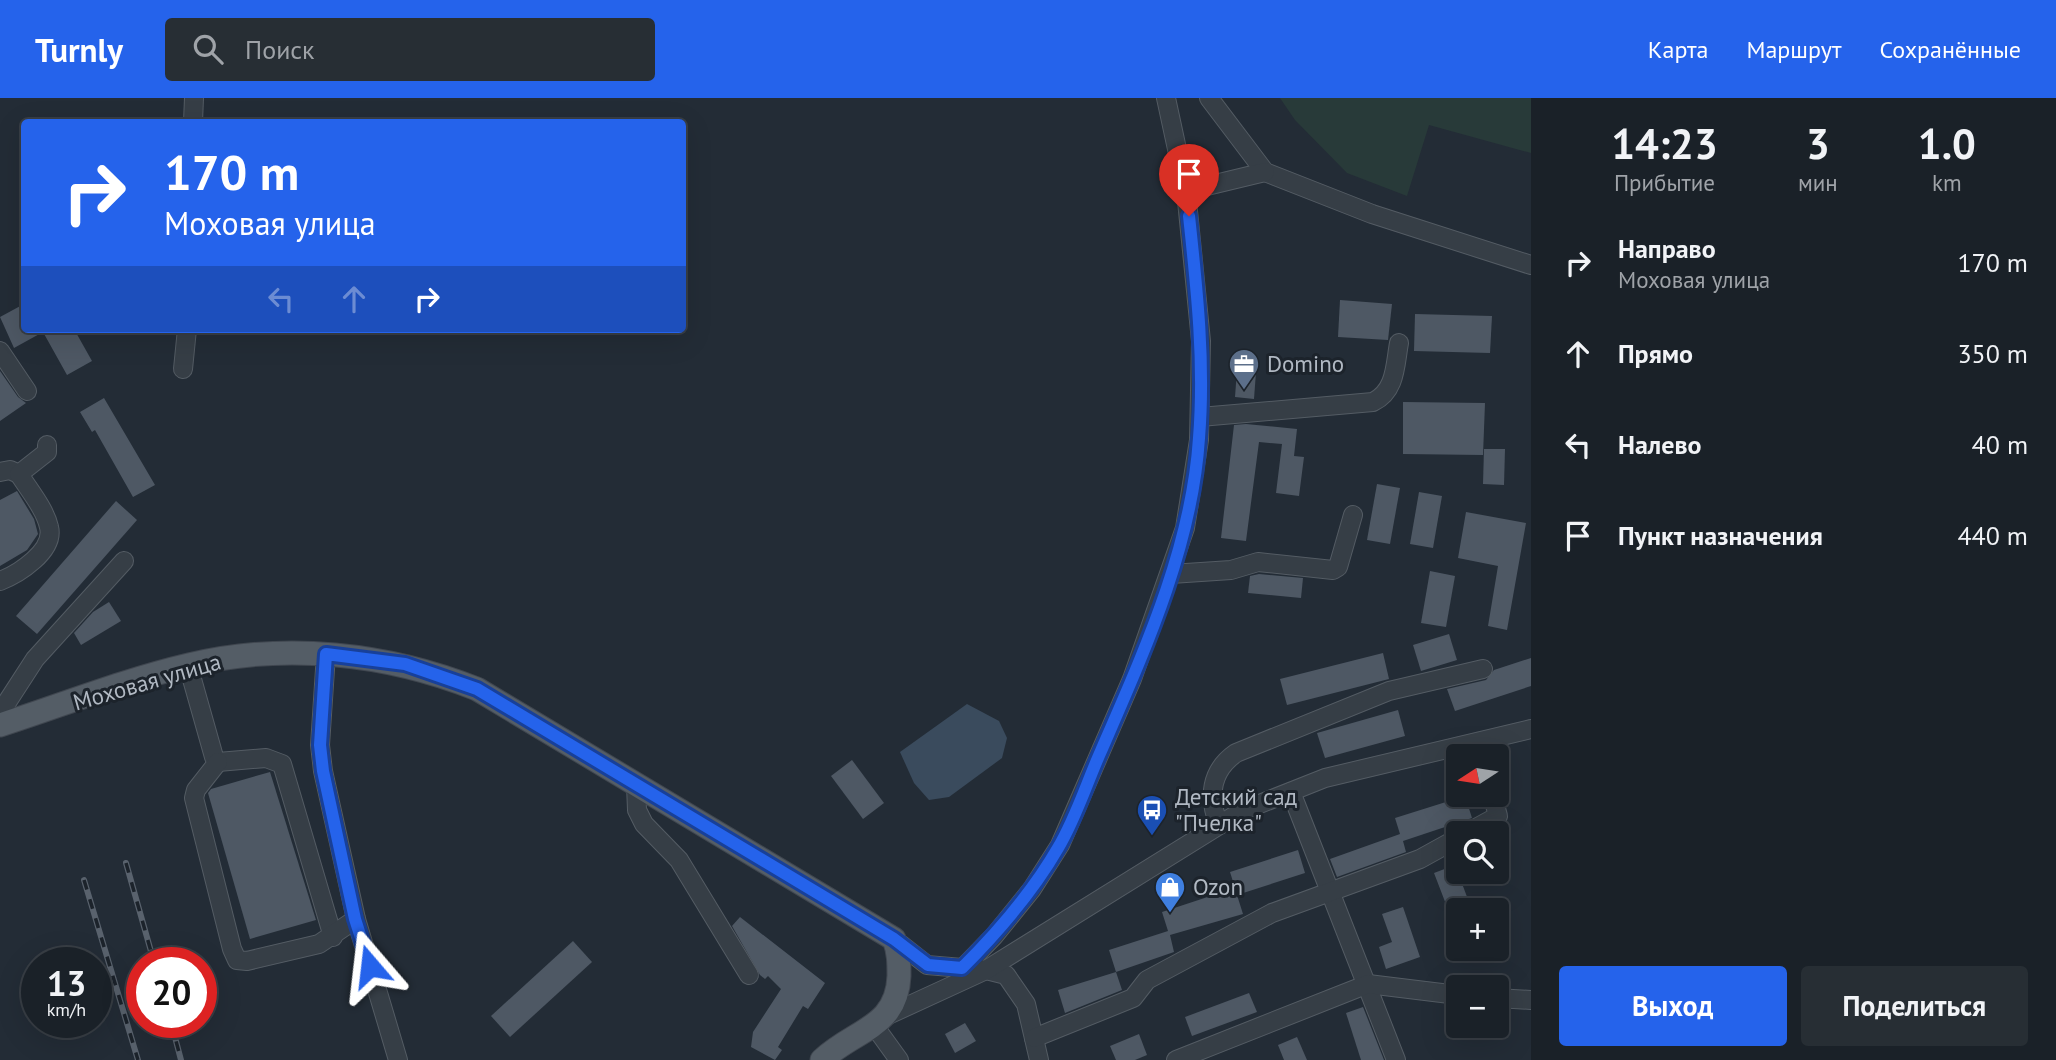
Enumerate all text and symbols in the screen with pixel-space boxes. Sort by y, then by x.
search box [165,18,655,81]
text: Turnly [35,28,123,71]
icon: search [189,30,227,68]
text: Поиск [245,33,315,66]
text: Карта [1648,34,1708,65]
text: Маршрут [1746,34,1841,65]
text: Сохранённые [1879,34,2021,65]
text: 14:23 [1611,116,1718,171]
text: 3 [1806,116,1830,171]
text: 1.0 [1918,116,1976,171]
text: 170 m [164,140,299,204]
pin [1159,144,1219,216]
icon: right [49,147,140,238]
icon: arrive [1170,155,1208,193]
text: Прибытие [1614,168,1715,197]
text: мин [1798,168,1838,197]
text: km [1932,168,1962,197]
text: Моховая улица [164,202,376,244]
text: Направо [1618,232,1716,265]
icon: right [1559,244,1597,282]
text: 170 m [1957,246,2028,279]
text: Моховая улица [1618,265,1770,294]
icon: left [262,280,300,318]
icon: ahead [335,280,373,318]
icon: right [408,280,446,318]
icon: ahead [1559,335,1597,373]
text: Прямо [1618,337,1693,370]
text: 350 m [1957,337,2028,370]
office icon: Domino [1227,347,1261,391]
place label: Domino [1267,349,1344,378]
icon: left [1559,426,1597,464]
text: Налево [1618,428,1702,461]
text: 40 m [1972,428,2028,461]
icon: arrive [1559,517,1597,555]
text: Пункт назначения [1618,519,1823,552]
text: 440 m [1957,519,2028,552]
street label: Моховая улица [70,647,224,716]
north arrow [1446,744,1508,807]
map controls [1446,744,1509,1038]
place label: Детский сад "Пчелка" [1175,782,1297,837]
bus stop icon: Детский сад "Пчелка" [1135,793,1169,837]
button: search [1446,821,1509,884]
shop icon: Ozon [1153,870,1187,914]
place label: Ozon [1193,872,1243,901]
button: + [1446,898,1509,961]
position arrow [333,929,407,1003]
speed limit sign: 20 [126,947,217,1038]
text: 13 [47,960,86,1006]
button: Выход [1559,966,1787,1046]
button: Поделиться [1801,966,2028,1046]
button: − [1446,975,1509,1038]
text: km/h [47,998,86,1021]

